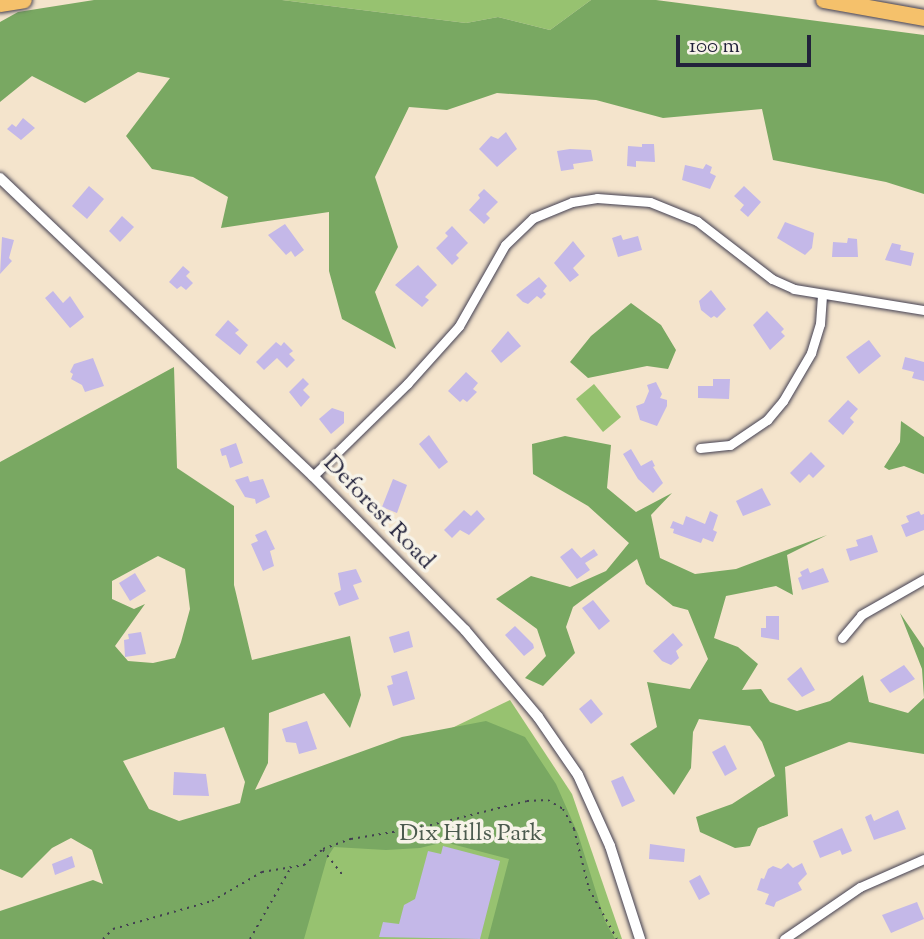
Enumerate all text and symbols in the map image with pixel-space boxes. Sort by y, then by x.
scale bar [679,21,814,65]
text: 100 m [689,32,740,62]
street label: Deforest Road [316,450,440,576]
park label: Dix Hills Park [399,821,543,849]

